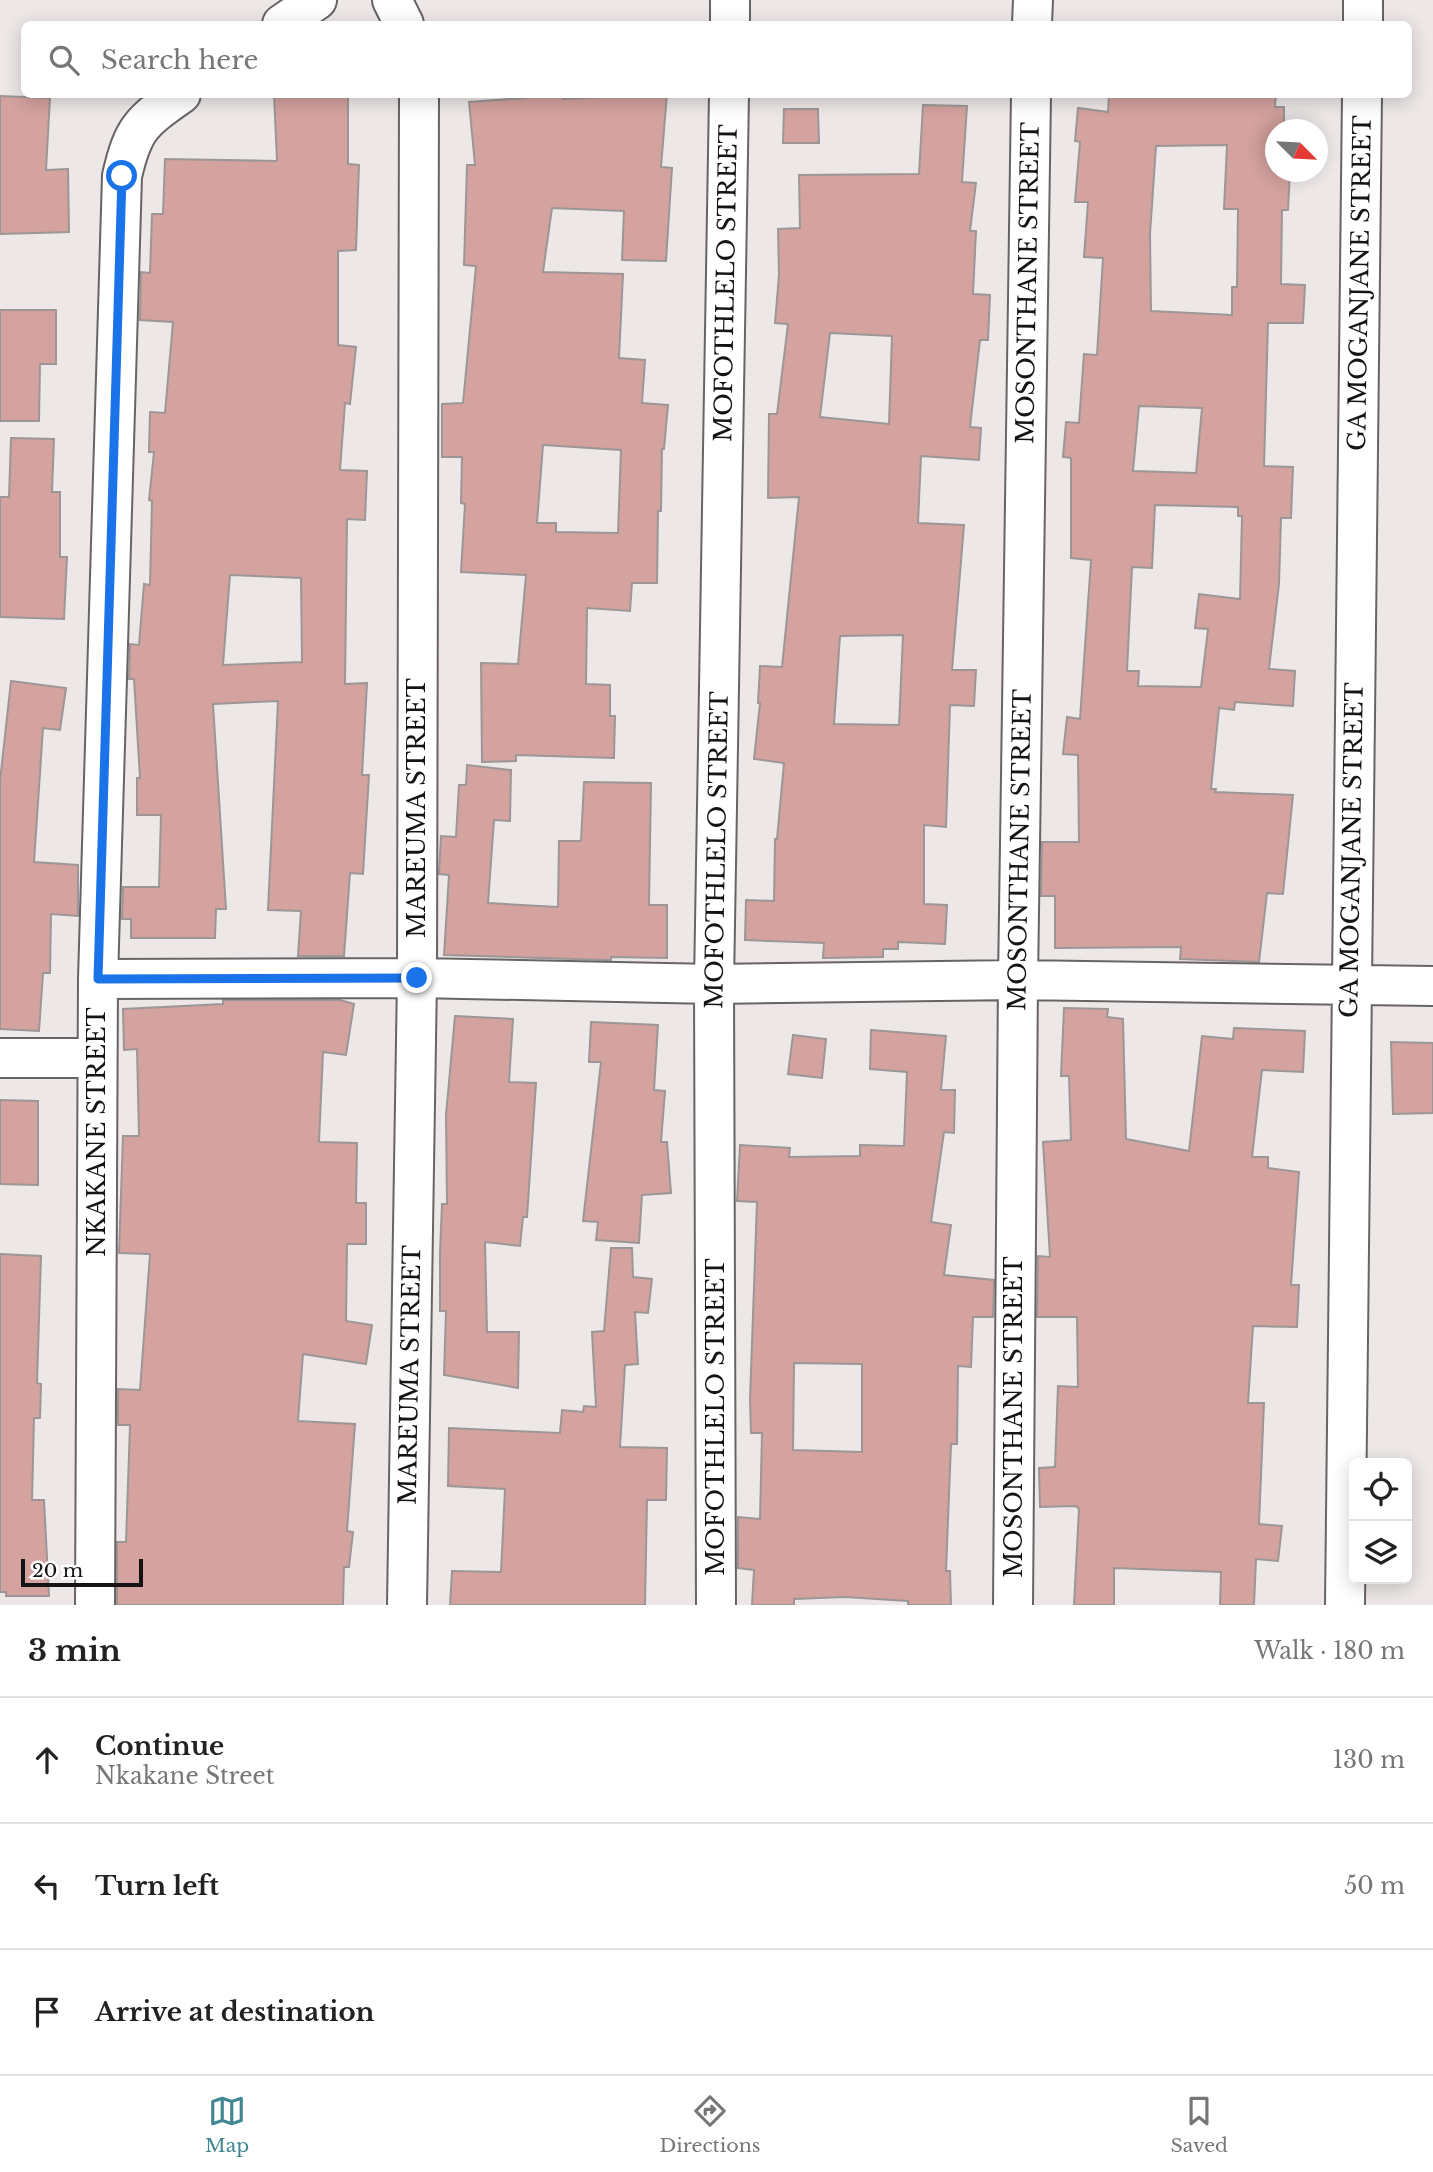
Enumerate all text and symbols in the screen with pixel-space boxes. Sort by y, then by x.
search box [21,21,1412,98]
icon: search [45,41,83,79]
text: Search here [101,44,258,76]
street label: GA MOGANJANE STREET [1342,115,1377,451]
north arrow [1265,119,1328,182]
street label: MOSONTHANE STREET [1010,122,1045,444]
street label: MOFOTHLELO STREET [708,124,743,442]
route start [106,160,137,191]
street label: MAREUMA STREET [402,678,431,938]
street label: GA MOGANJANE STREET [1334,682,1369,1018]
street label: MOSONTHANE STREET [1002,689,1037,1011]
street label: MOFOTHLELO STREET [699,691,734,1009]
route end [401,962,432,993]
street label: NKAKANE STREET [82,1007,111,1257]
street label: MAREUMA STREET [393,1245,426,1505]
street label: MOSONTHANE STREET [999,1256,1028,1578]
street label: MOFOTHLELO STREET [701,1258,730,1576]
map controls [1349,1458,1412,1584]
button: locate [1349,1458,1412,1521]
button: layers [1349,1521,1412,1584]
scale bar [21,1556,144,1588]
text: 20 m [32,1559,83,1582]
text: 3 min [28,1632,121,1669]
text: Walk · 180 m [1254,1637,1405,1665]
text: Continue [95,1730,224,1762]
icon: ahead [28,1741,66,1779]
text: 130 m [1333,1746,1405,1774]
text: Nkakane Street [95,1762,274,1790]
icon: left [28,1867,66,1905]
text: Turn left [95,1870,219,1902]
text: 50 m [1344,1872,1405,1900]
icon: arrive [28,1993,66,2031]
text: Arrive at destination [95,1996,375,2028]
tab: Map [205,2092,249,2157]
tab: Directions [659,2092,760,2157]
tab: Saved [1171,2092,1228,2157]

